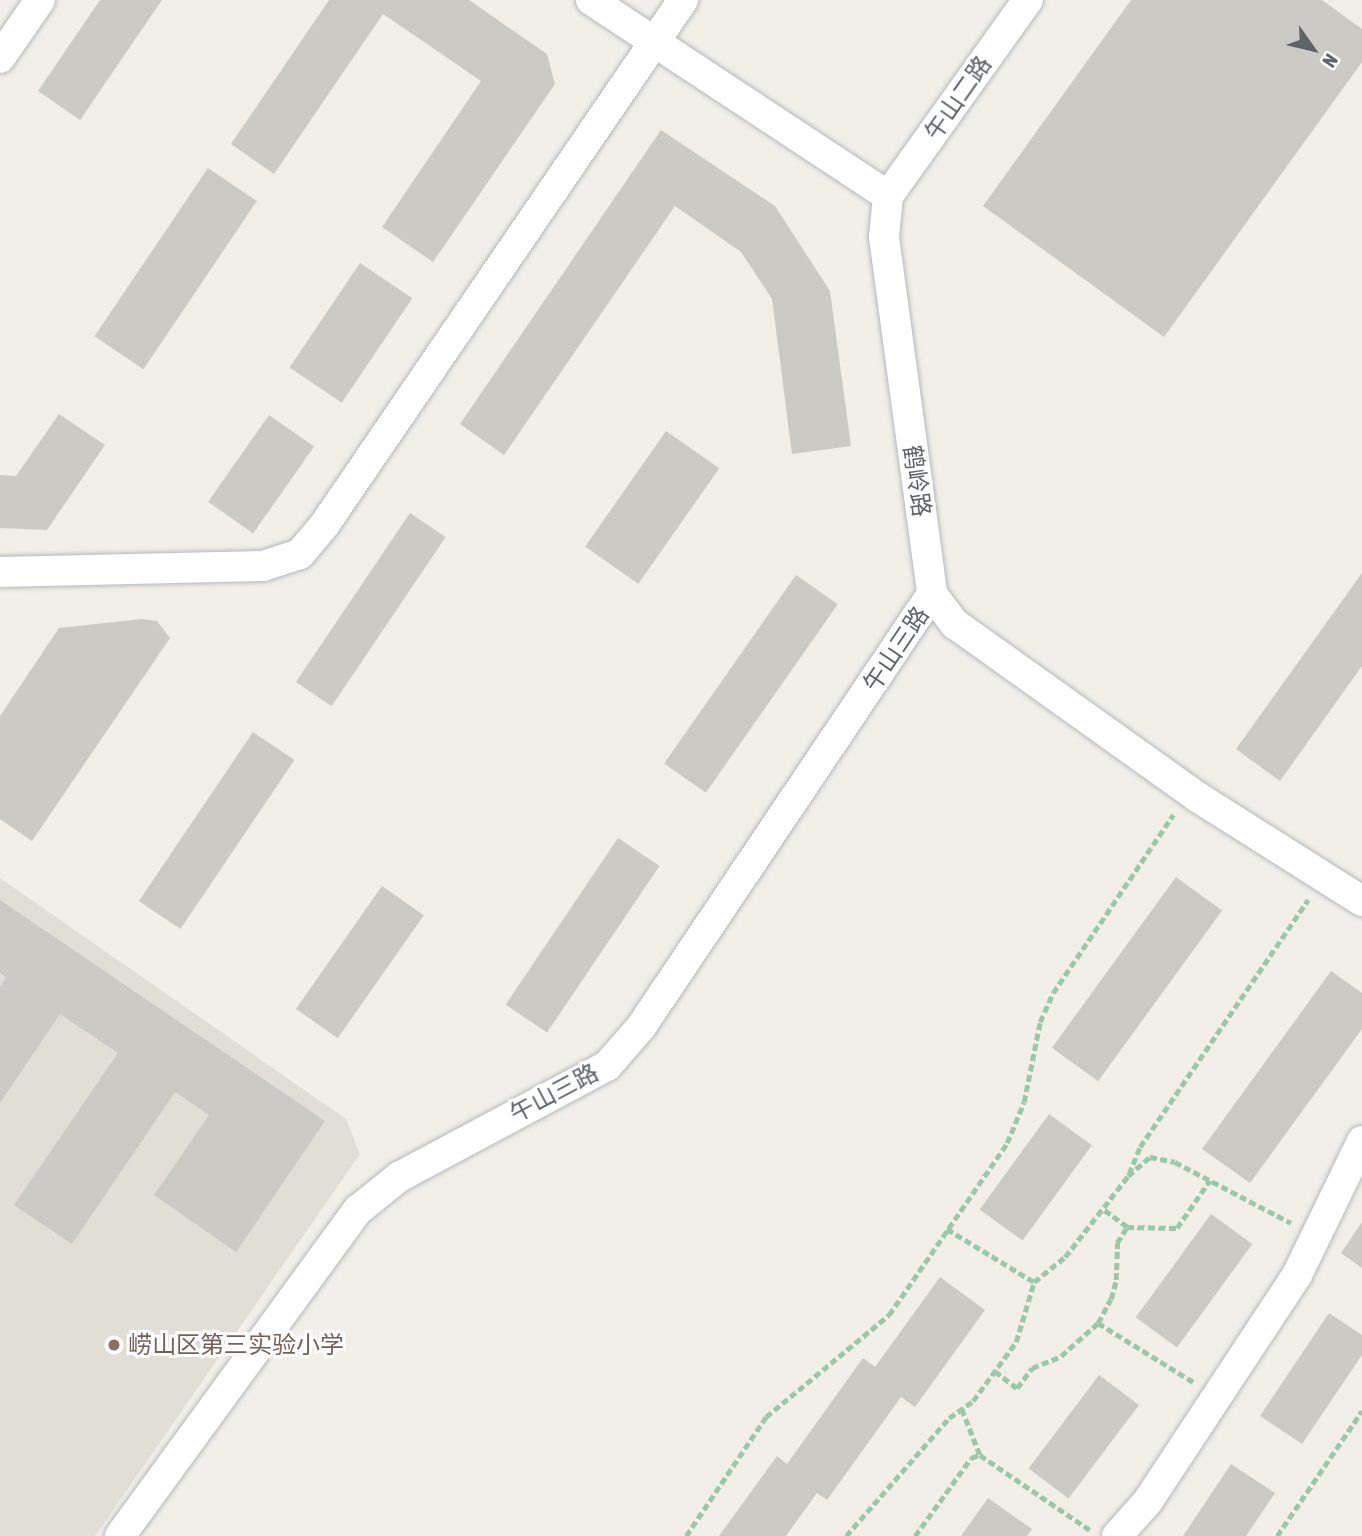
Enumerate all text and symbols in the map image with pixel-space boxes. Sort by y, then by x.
north arrow [1278,14,1348,84]
street label: 午山二路 [919,50,997,146]
text: N [1318,50,1343,72]
street label: 鹤岭路 [898,443,936,519]
street label: 午山三路 [857,601,935,697]
street label: 午山三路 [505,1058,603,1128]
place label: 崂山区第三实验小学 [128,1331,344,1359]
marker: 崂山区第三实验小学 [106,1337,122,1353]

